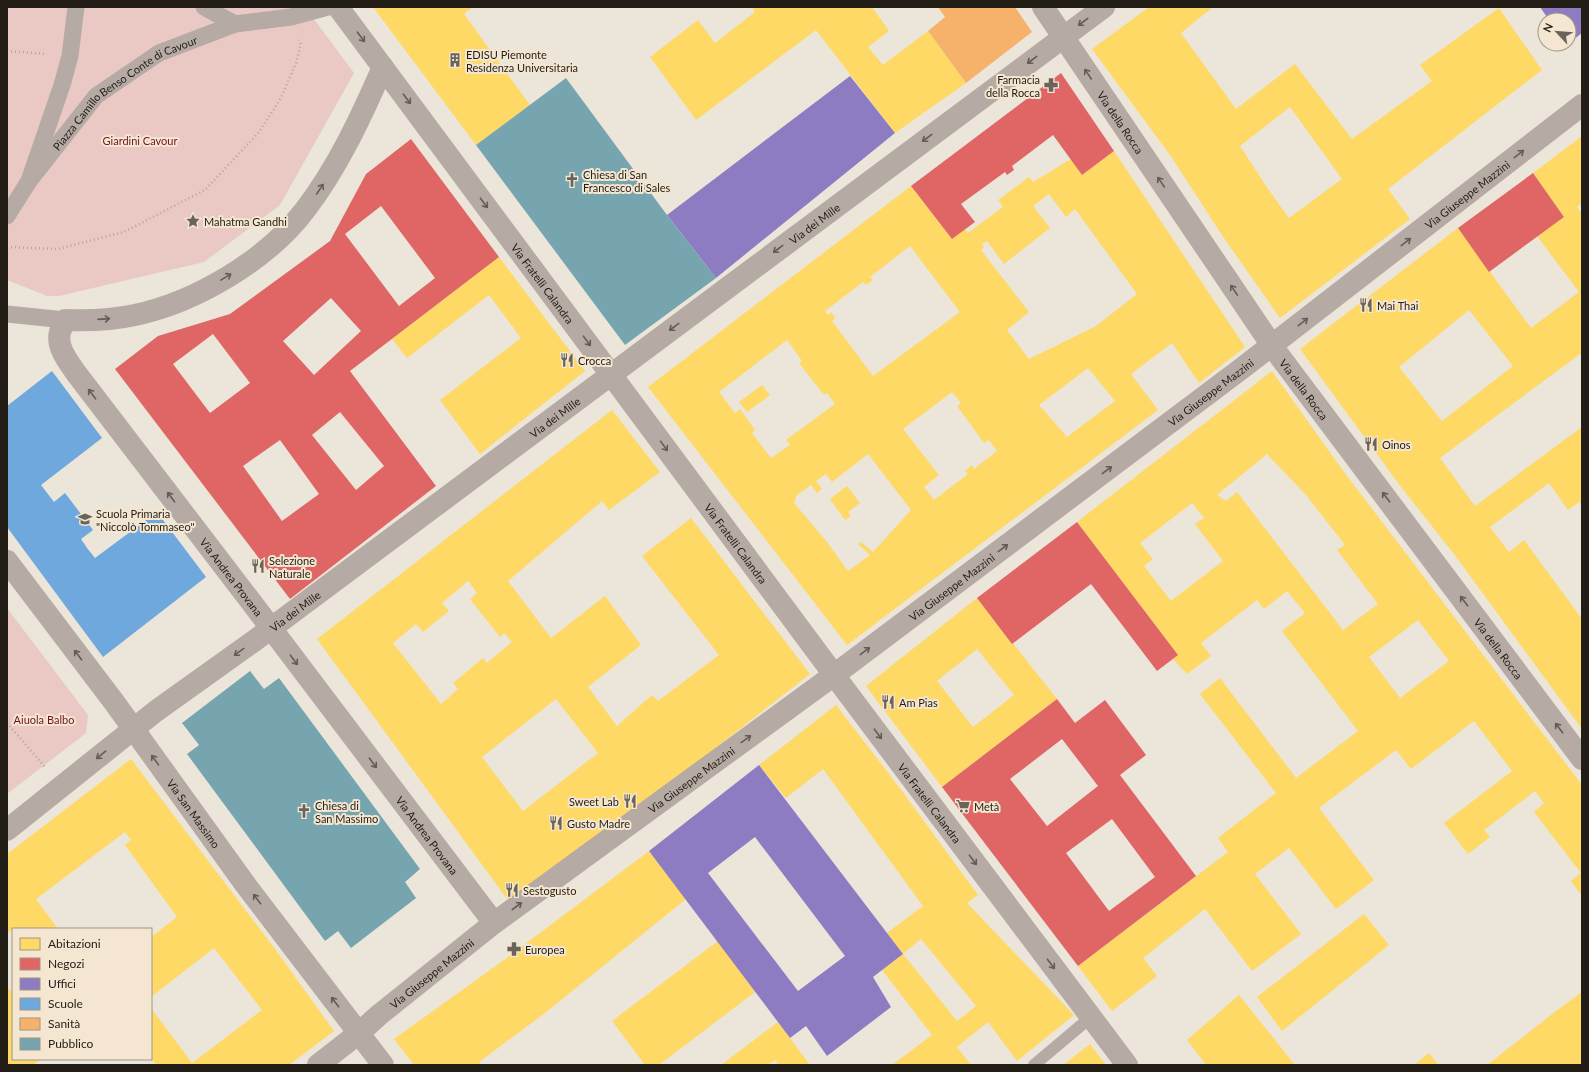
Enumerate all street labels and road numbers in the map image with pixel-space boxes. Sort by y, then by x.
street label: Piazza Camillo Benso Conte di Cavour [50,33,199,152]
street label: Via della Rocca [1095,88,1147,156]
street label: Via Giuseppe Mazzini [1422,157,1512,231]
street label: Via dei Mille [786,200,842,246]
street label: Via Fratelli Calandra [509,241,577,326]
street label: Via Giuseppe Mazzini [1165,355,1256,428]
street label: Via della Rocca [1277,356,1331,422]
street label: Via dei Mille [527,394,582,440]
street label: Via Fratelli Calandra [702,501,770,586]
street label: Via Andrea Provana [198,535,266,618]
street label: Via Giuseppe Mazzini [906,550,997,623]
street label: Via dei Mille [267,587,323,634]
street label: Via della Rocca [1472,615,1526,681]
street label: Via Giuseppe Mazzini [645,743,737,815]
street label: Via Fratelli Calandra [896,760,964,845]
street label: Via San Massimo [165,776,223,850]
street label: Via Andrea Provana [394,793,461,877]
street label: Via Giuseppe Mazzini [387,935,476,1011]

